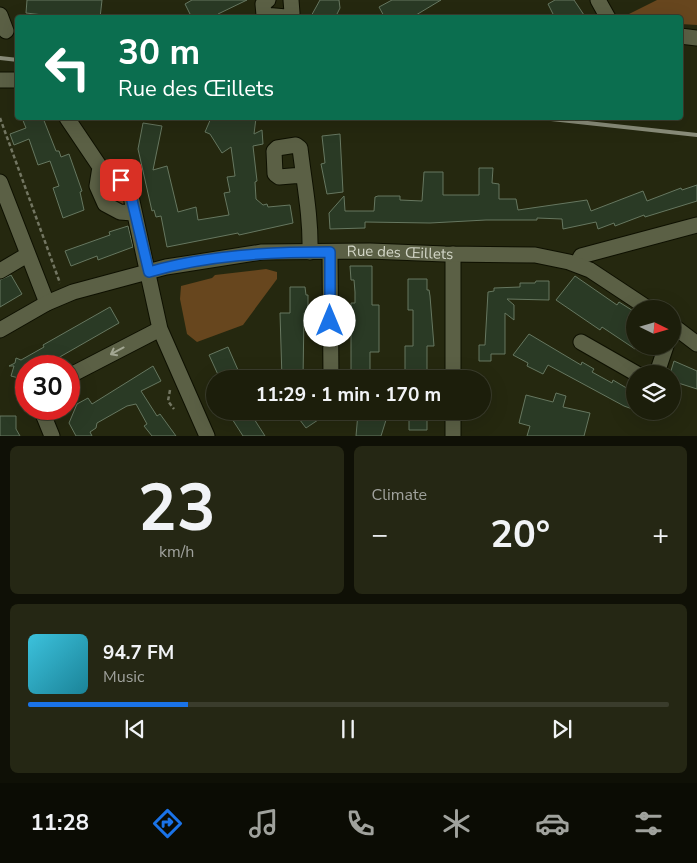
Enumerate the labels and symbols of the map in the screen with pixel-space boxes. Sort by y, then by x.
pin [100,159,142,201]
street label: Rue des Œillets [347,241,453,264]
position arrow [303,294,355,346]
north arrow [626,300,681,355]
one-way arrow [109,346,124,356]
speed limit sign: 30 [15,355,80,420]

